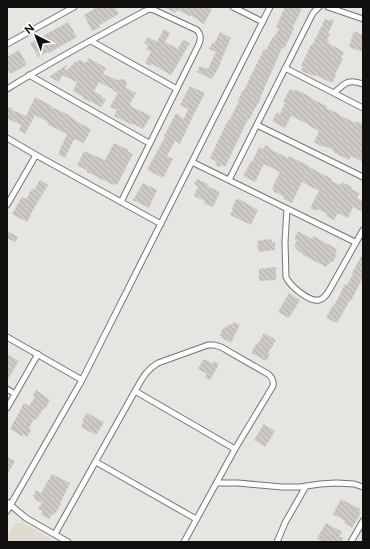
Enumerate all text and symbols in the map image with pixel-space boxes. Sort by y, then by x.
north arrow [16,16,56,56]
text: N [22,21,37,37]

